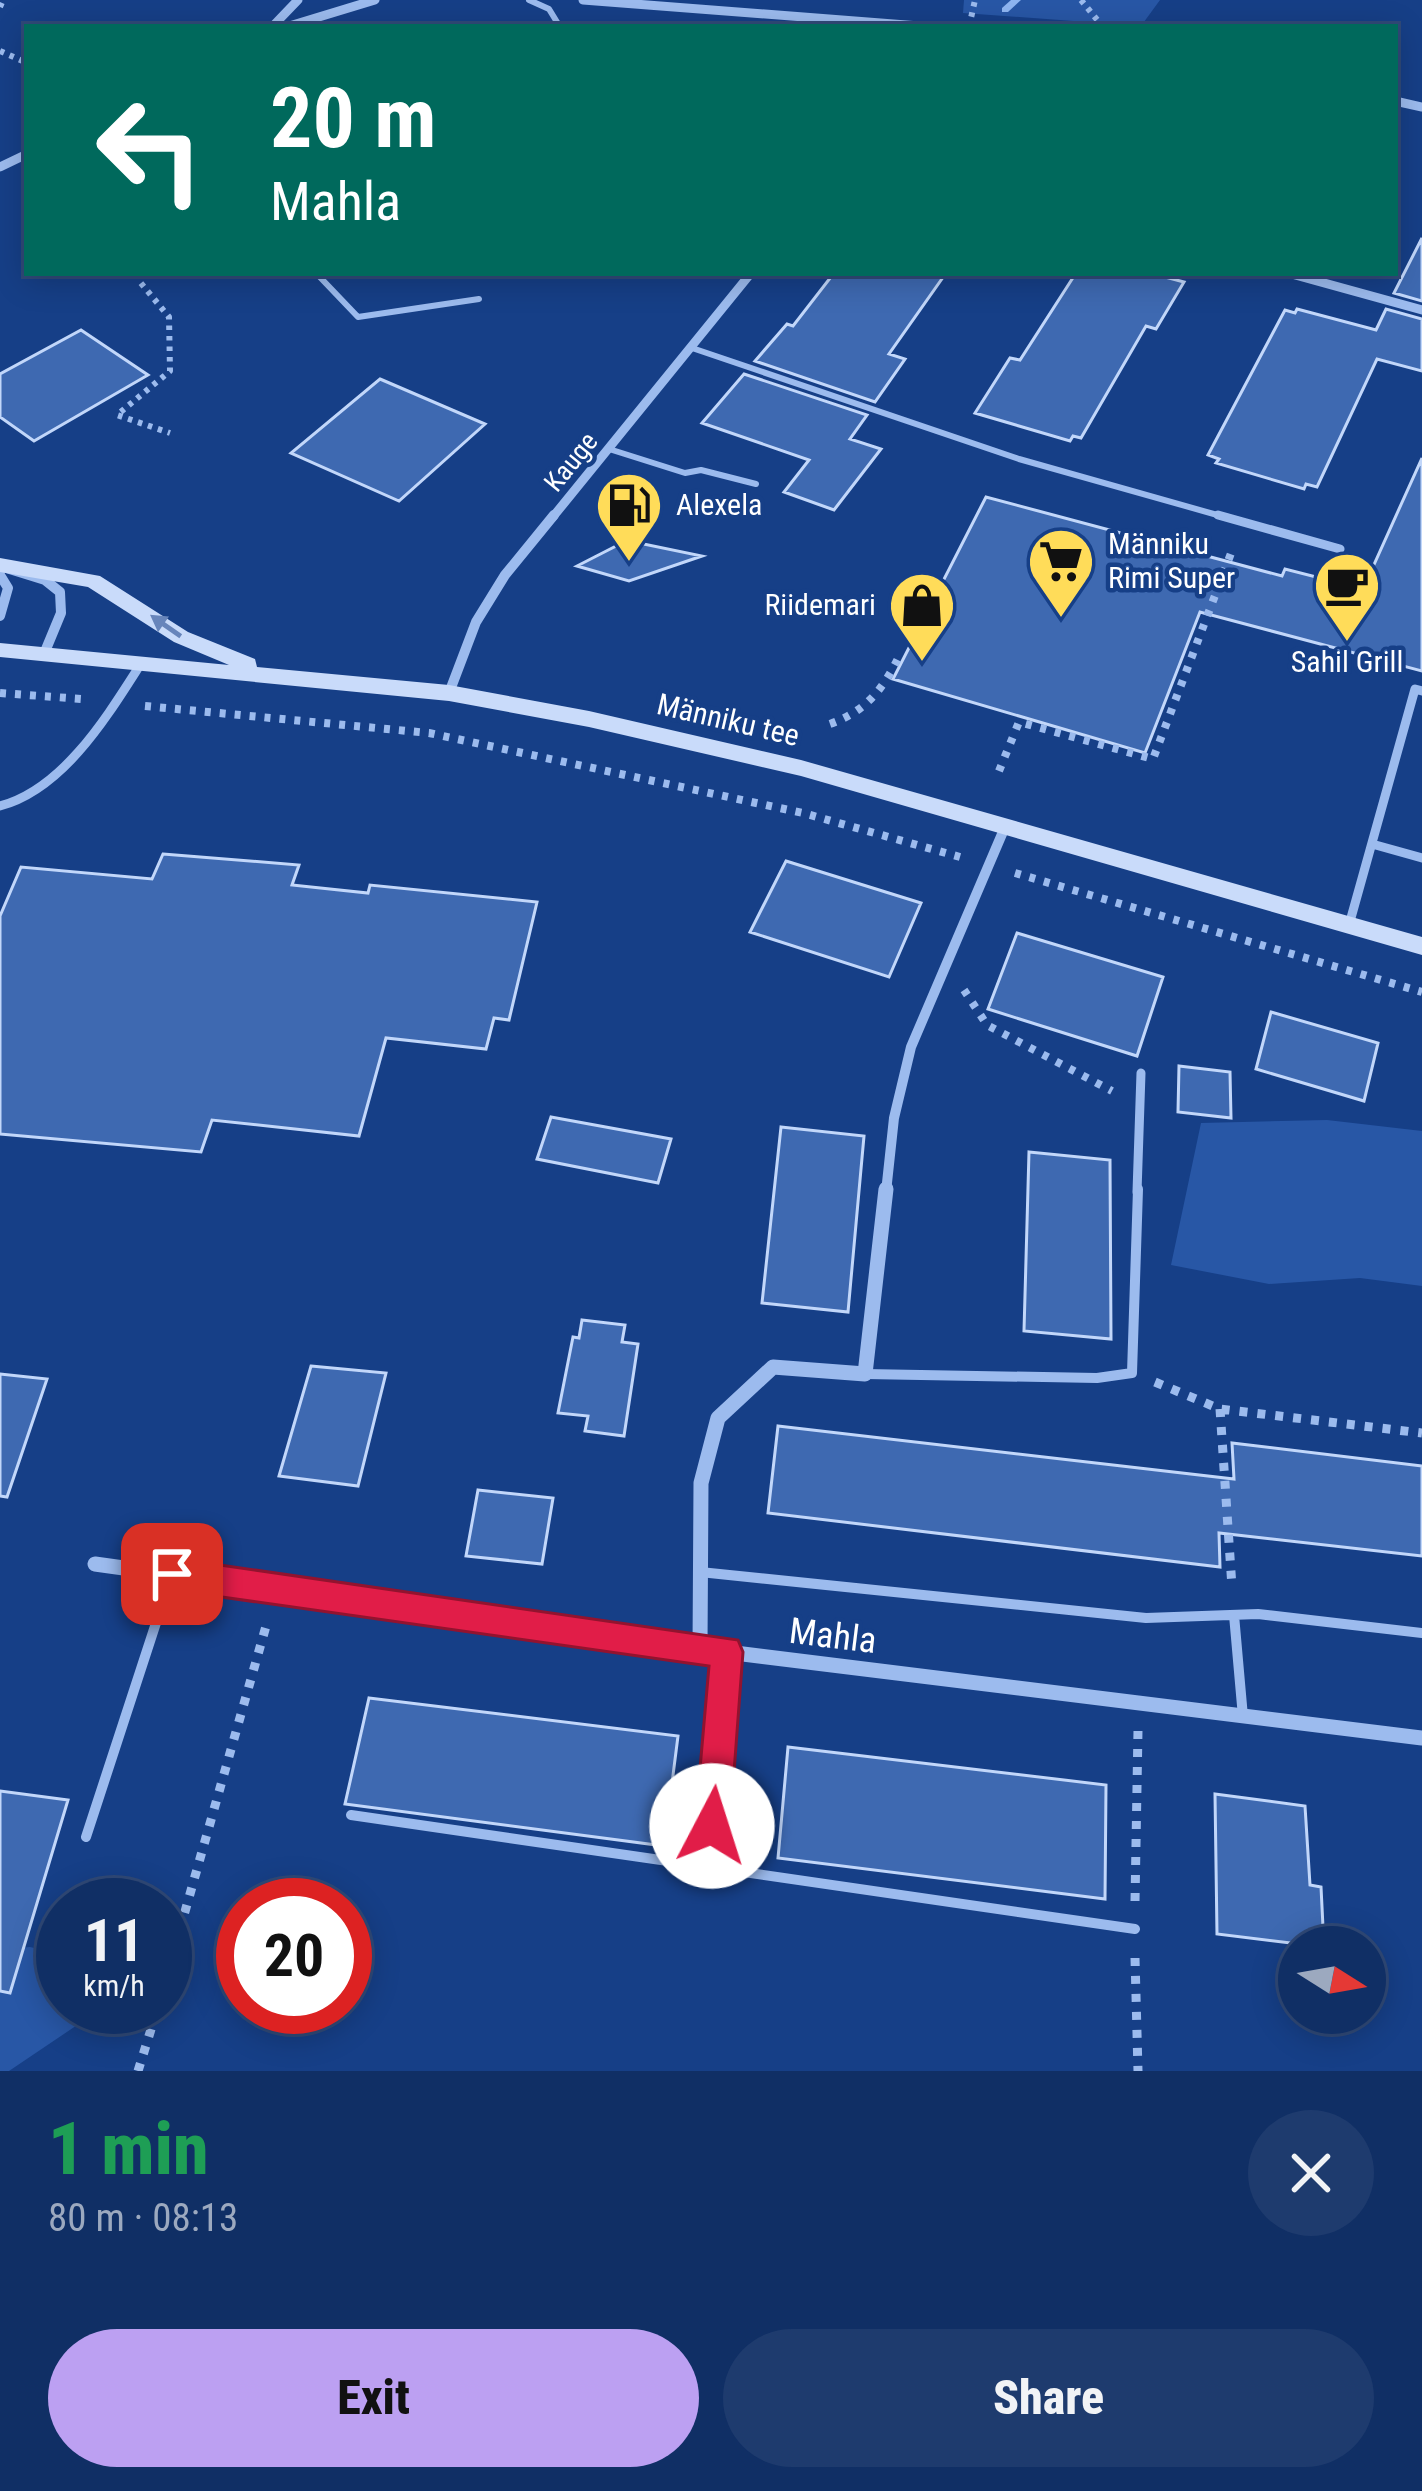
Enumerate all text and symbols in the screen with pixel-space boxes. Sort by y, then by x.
text: 20 m [270,69,437,168]
icon: left [72,72,228,228]
text: Mahla [270,170,401,233]
street label: Kauge [538,426,604,498]
fuel station icon: Alexela [594,470,664,564]
place label: Alexela [676,487,762,522]
supermarket icon: Männiku Rimi Super [1026,526,1096,620]
place label: Männiku Rimi Super [1108,526,1235,595]
cafe icon: Sahil Grill [1312,550,1382,644]
shop icon: Riidemari [887,570,957,664]
place label: Riidemari [764,587,876,622]
one-way arrow [150,615,182,638]
place label: Sahil Grill [1291,644,1403,679]
street label: Männiku tee [654,686,803,753]
pin [121,1523,223,1625]
icon: arrive [139,1541,205,1607]
street label: Mahla [787,1610,879,1662]
position arrow [649,1763,775,1889]
speed limit sign: 20 [216,1878,372,2034]
text: 11 [84,1905,144,1976]
north arrow [1278,1926,1386,2034]
map controls [1278,1926,1386,2034]
text: km/h [83,1968,145,2003]
text: 1 min [48,2107,209,2192]
button: close [1248,2110,1374,2236]
text: 80 m · 08:13 [48,2195,238,2241]
button: Exit [48,2329,699,2467]
button: Share [723,2329,1374,2467]

